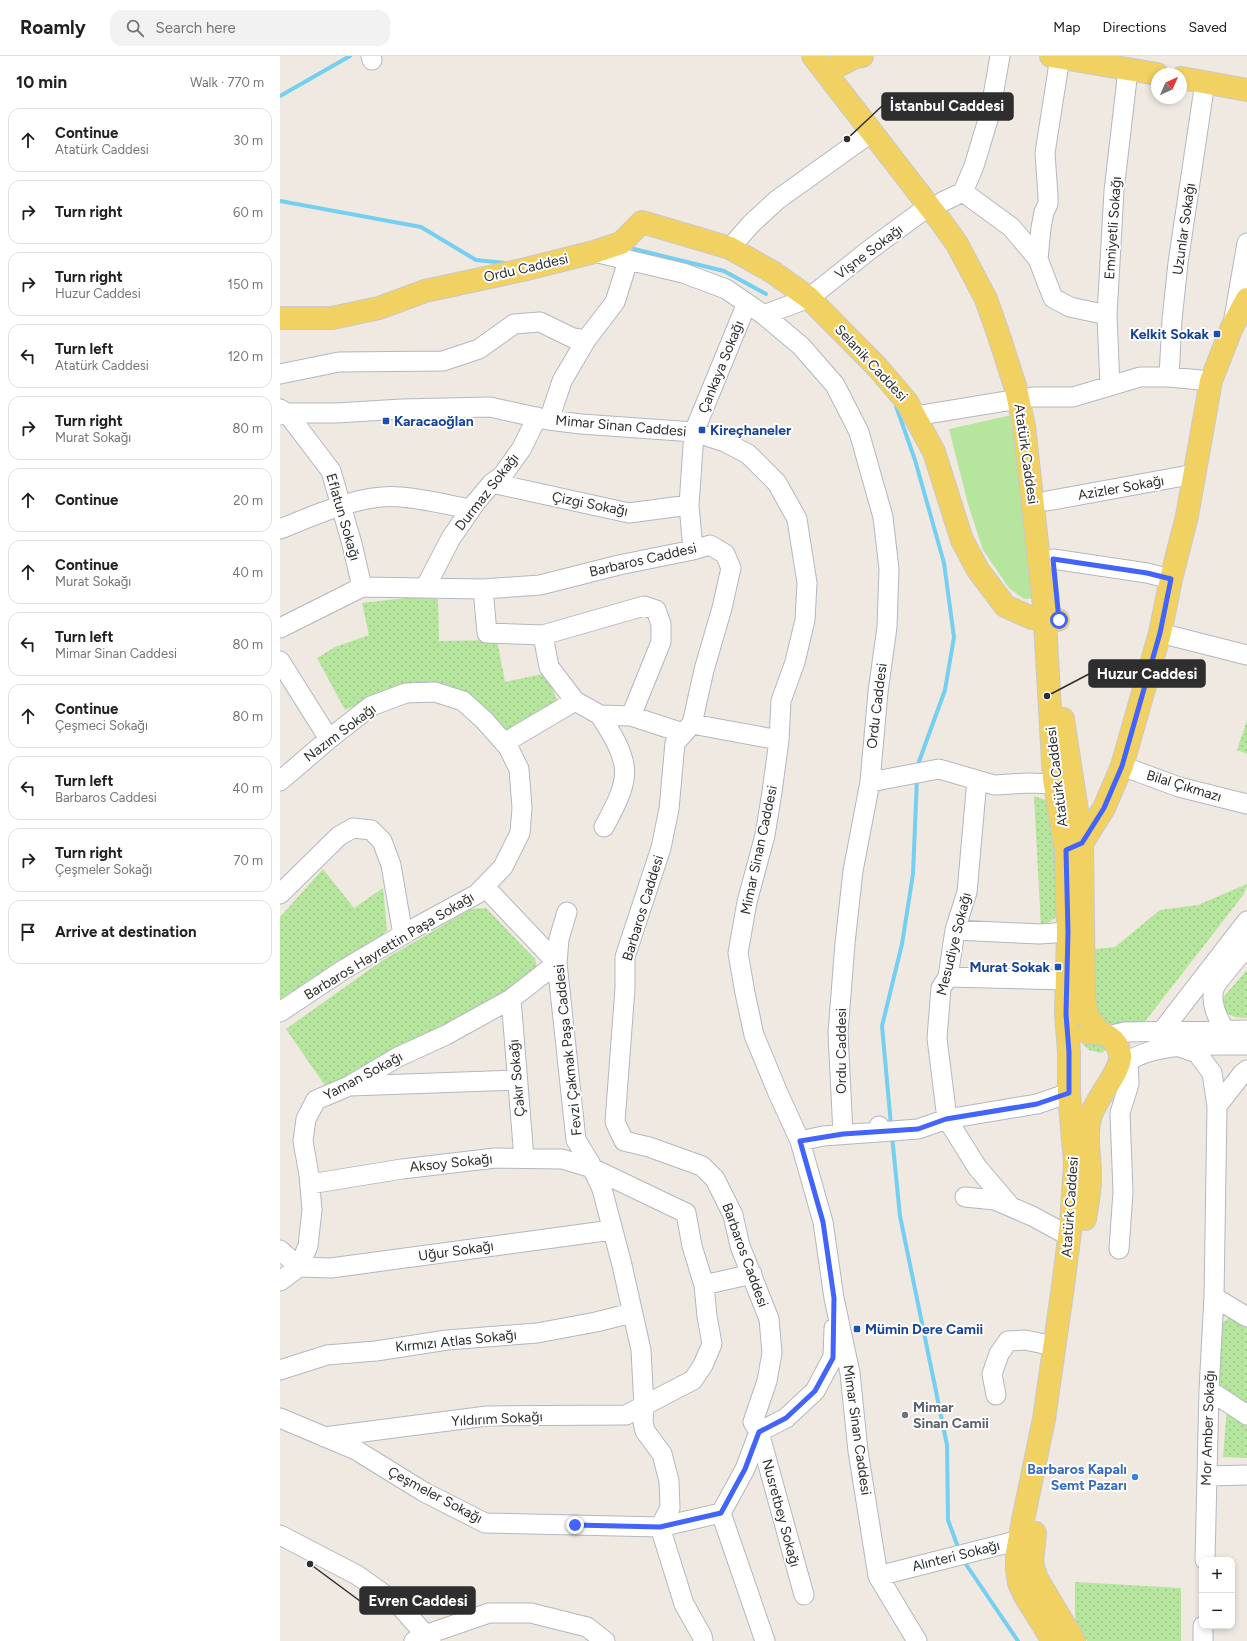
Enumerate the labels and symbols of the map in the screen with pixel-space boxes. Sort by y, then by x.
north arrow [1151,68,1187,104]
callout: İstanbul Caddesi̇ [882,93,1013,120]
text: İstanbul Caddesi̇ [890,96,1004,115]
street label: Emniyetli Sokağı [1101,176,1125,280]
street label: Uzunlar Sokağı [1169,182,1199,276]
street label: Vişne Sokağı [832,221,906,283]
street label: Ordu Caddesi [482,250,570,286]
street label: Çankaya Sokağı [695,318,747,416]
street label: Selanik Caddesi [831,321,911,405]
place label: Kelkit Sokak [1130,326,1209,343]
marker: Kelkit Sokak [1212,329,1222,339]
street label: Atatürk Caddesi [1011,403,1041,505]
street label: Mimar Sinan Caddesi [555,412,687,440]
place label: Karacaoğlan [394,413,474,430]
marker: Karacaoğlan [381,416,391,426]
place label: Kireçhaneler [710,422,792,439]
marker: Kireçhaneler [697,425,707,435]
street label: Durmaz Sokağı [452,450,522,534]
street label: Eflatun Sokağı [322,471,364,563]
street label: Azizler Sokağı [1077,472,1165,504]
street label: Çizgi Sokağı [551,488,629,520]
street label: Barbaros Caddesi [588,539,698,581]
route start [1050,611,1068,629]
callout: Huzur Caddesi [1089,660,1205,687]
street label: Ordu Caddesi [863,662,891,750]
text: Huzur Caddesi [1097,665,1197,683]
street label: Nazım Sokağı [301,701,379,765]
street label: Atatürk Caddesi [1042,726,1072,828]
street label: Bilal Çıkmazı [1144,766,1224,806]
street label: Mimar Sinan Caddesi [737,784,781,916]
street label: Barbaros Caddesi [619,853,667,963]
street label: Barbaros Hayrettin Paşa Sokağı [301,888,477,1004]
street label: Mesudiye Sokağı [933,891,975,997]
place label: Murat Sokak [970,959,1050,976]
marker: Murat Sokak [1053,962,1063,972]
street label: Fevzi Çakmak Paşa Caddesi [551,963,585,1137]
street label: Ordu Caddesi [833,1008,850,1094]
street label: Çakır Sokağı [505,1039,529,1117]
street label: Yaman Sokağı [321,1048,405,1104]
street label: Aksoy Sokağı [409,1150,493,1176]
street label: Atatürk Caddesi [1058,1156,1082,1258]
street label: Barbaros Caddesi [718,1201,772,1309]
street label: Uğur Sokağı [417,1237,495,1265]
place label: Mümin Dere Camii [865,1321,983,1338]
marker: Mümin Dere Camii [852,1324,862,1334]
street label: Kırmızı Atlas Sokağı [394,1326,518,1356]
street label: Mimar Sinan Caddesi [839,1364,875,1496]
street label: Mor Amber Sokağı [1197,1370,1219,1486]
place label: Mimar Sinan Camii [913,1399,989,1432]
street label: Yıldırım Sokağı [451,1408,543,1430]
marker: Mimar Sinan Camii [900,1410,910,1420]
street label: Nusretbey Sokağı [758,1457,804,1569]
place label: Barbaros Kapalı Semt Pazarı [1027,1461,1127,1494]
street label: Çeşmeler Sokağı [385,1463,485,1527]
marker: Barbaros Kapalı Semt Pazarı [1130,1472,1140,1482]
route end [566,1516,584,1534]
street label: Alınteri Sokağı [910,1537,1002,1575]
callout: Evren Caddesi [360,1587,475,1614]
text: Evren Caddesi [368,1592,468,1610]

